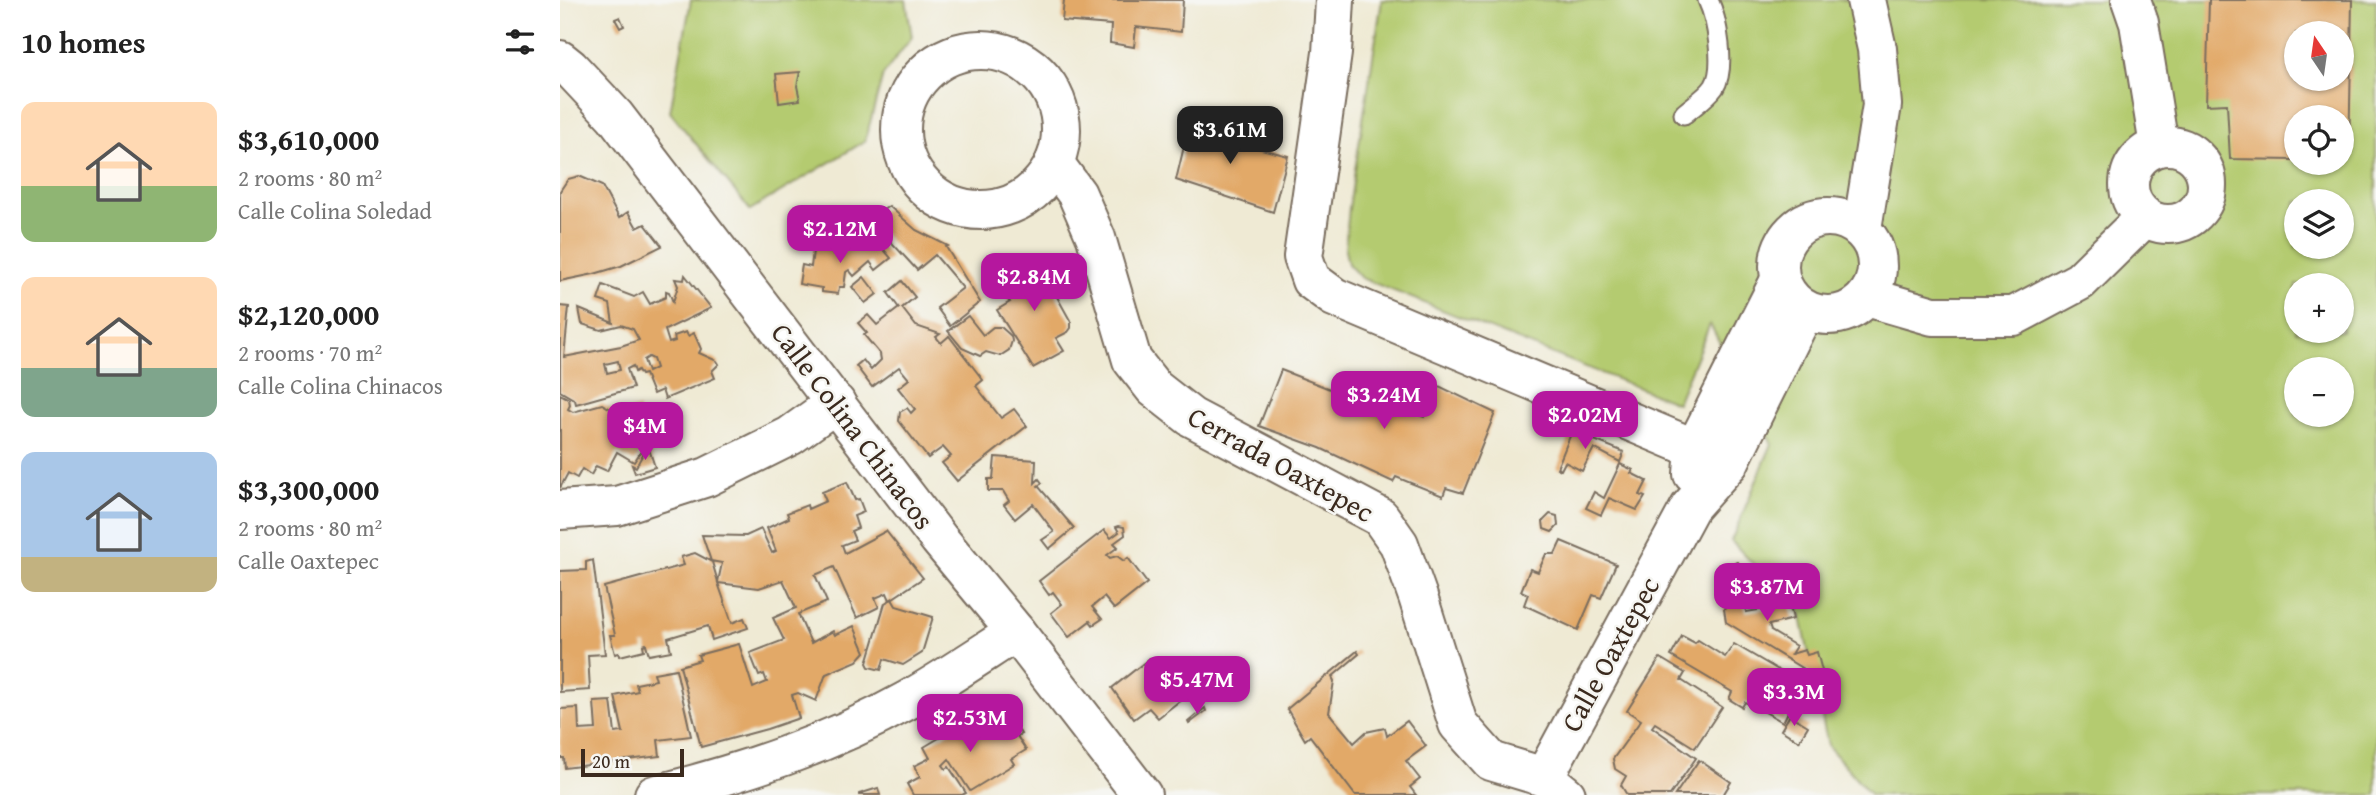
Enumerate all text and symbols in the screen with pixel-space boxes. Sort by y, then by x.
text: 10 homes [21,20,146,64]
north arrow [2284,21,2354,91]
map controls [2284,21,2354,427]
icon: filters [501,23,539,61]
button: locate [2284,105,2354,175]
pin: $3.61M [1173,106,1287,166]
text: $3.61M [1193,112,1267,145]
text: $3,610,000 [238,117,379,161]
icon: home [77,130,161,214]
text: 2 rooms · 80 m² [238,161,382,194]
button: layers [2284,189,2354,259]
text: Calle Colina Soledad [238,194,432,227]
pin: $2.12M [783,205,897,265]
text: $2.12M [803,211,877,244]
pin: $2.84M [977,254,1091,313]
text: $2.84M [997,259,1071,292]
button: + [2284,273,2354,343]
text: $2,120,000 [238,292,379,336]
icon: home [77,305,161,389]
street label: Calle Colina Chinacos [762,314,945,538]
text: 2 rooms · 70 m² [238,336,382,369]
button: − [2284,357,2354,427]
text: Calle Colina Chinacos [238,369,443,402]
pin: $3.24M [1327,372,1441,431]
text: $3.24M [1347,377,1421,410]
pin: $2.02M [1528,392,1642,451]
street label: Cerrada Oaxtepec [1181,395,1382,532]
text: $2.02M [1548,397,1622,430]
pin: $4M [611,402,679,462]
text: $4M [623,408,667,441]
text: $3,300,000 [238,467,379,511]
icon: home [77,480,161,564]
text: 2 rooms · 80 m² [238,511,382,544]
text: Calle Oaxtepec [238,544,379,577]
pin: $3.87M [1710,564,1824,623]
street label: Calle Oaxtepec [1550,569,1669,739]
text: $3.87M [1730,569,1804,602]
pin: $5.47M [1140,656,1254,716]
text: $5.47M [1160,662,1234,695]
pin: $3.3M [1745,668,1843,728]
text: $3.3M [1763,674,1825,707]
pin: $2.53M [913,694,1027,754]
text: $2.53M [933,700,1007,733]
scale bar [581,746,684,778]
text: 20 m [592,747,630,775]

